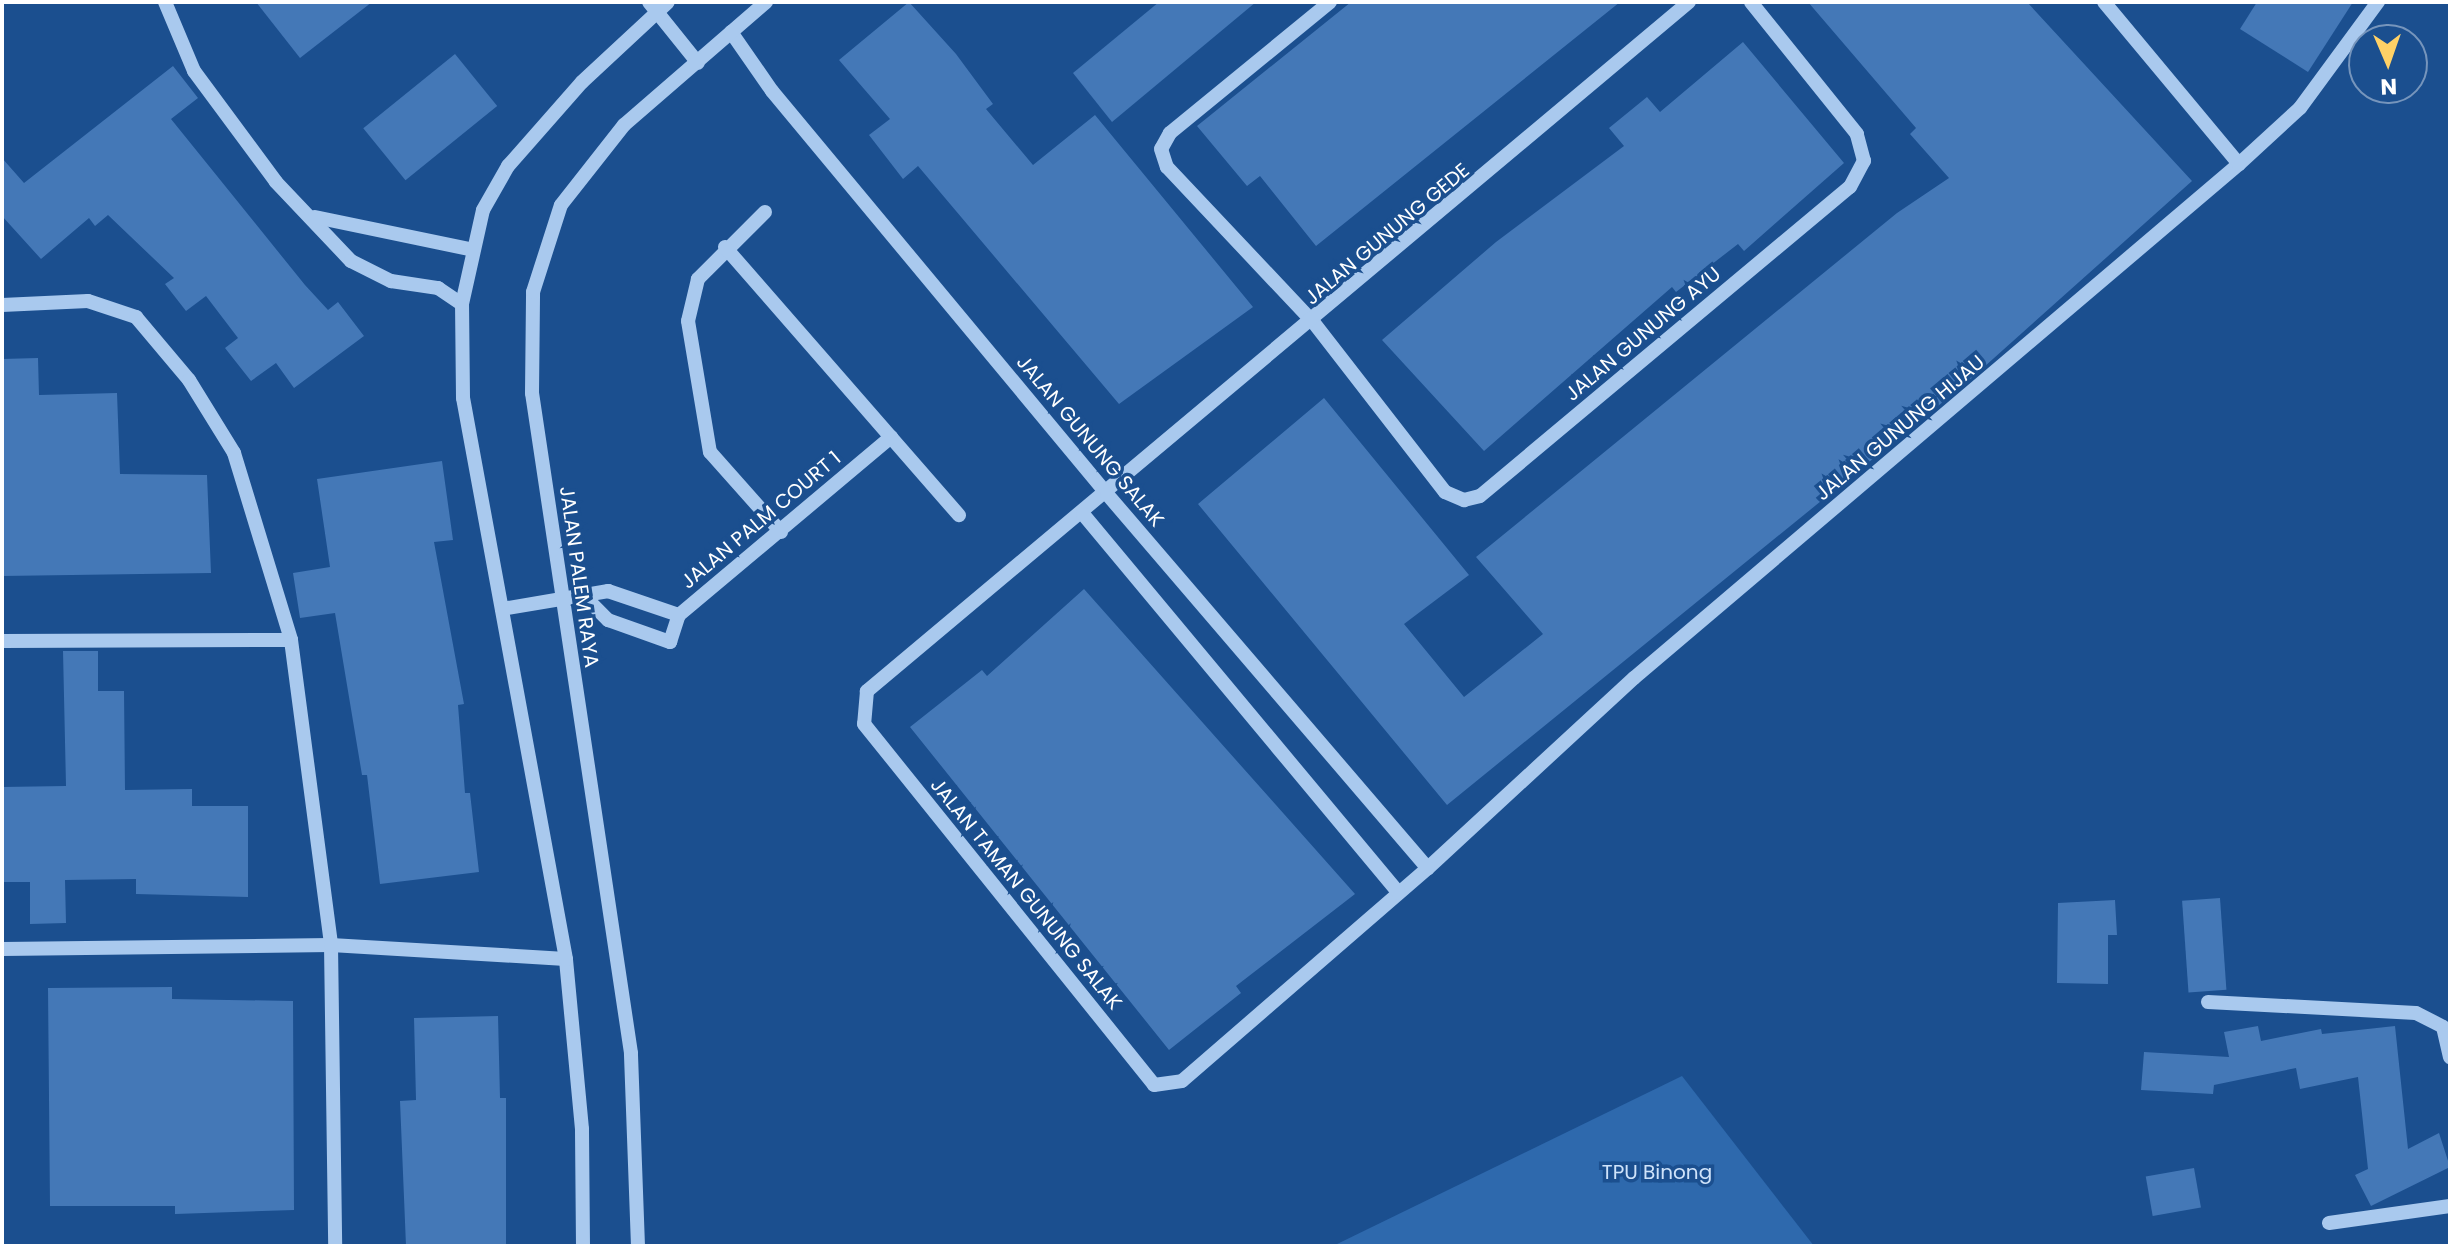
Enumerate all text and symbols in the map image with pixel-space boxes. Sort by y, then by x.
north arrow [2348,24,2428,104]
text: N [2380,71,2398,102]
street label: JALAN GUNUNG GEDE [1300,158,1474,310]
street label: JALAN GUNUNG AYU [1560,262,1726,406]
street label: JALAN GUNUNG SALAK [1011,350,1169,532]
street label: JALAN GUNUNG HIJAU [1811,350,1989,506]
street label: JALAN PALM COURT 1 [676,446,846,594]
street label: JALAN PALEM RAYA [554,485,604,669]
street label: JALAN TAMAN GUNUNG SALAK [925,773,1127,1015]
park label: TPU Binong [1602,1160,1712,1184]

